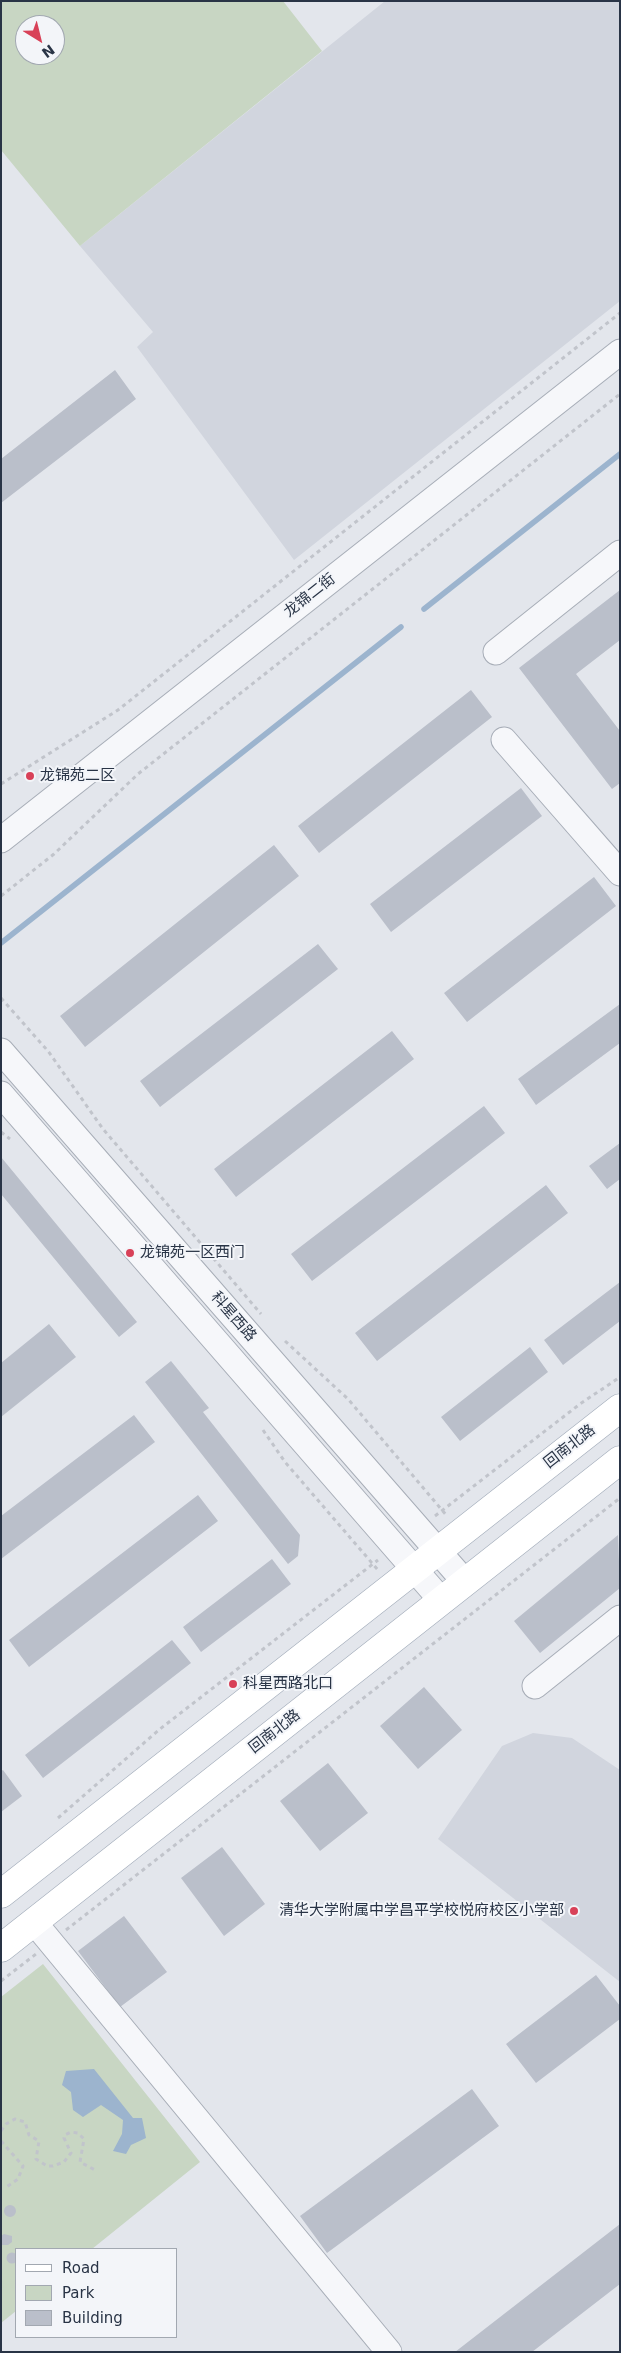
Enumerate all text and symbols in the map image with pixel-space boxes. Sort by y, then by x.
north arrow [15,15,65,65]
text: N [39,41,58,61]
street label: 龙锦二街 [281,570,339,622]
place label: 龙锦苑二区 [40,767,115,785]
marker: 龙锦苑二区 [24,770,36,782]
place label: 龙锦苑一区西门 [140,1244,245,1262]
marker: 龙锦苑一区西门 [124,1247,136,1259]
street label: 科星西路 [207,1288,259,1346]
street label: 回南北路 [541,1421,599,1473]
place label: 科星西路北口 [243,1675,333,1693]
marker: 科星西路北口 [227,1678,239,1690]
street label: 回南北路 [246,1706,304,1758]
place label: 清华大学附属中学昌平学校悦府校区小学部 [279,1902,564,1920]
marker: 清华大学附属中学昌平学校悦府校区小学部 [568,1905,580,1917]
legend [15,2248,178,2338]
text: Road [62,2259,100,2277]
text: Park [62,2284,94,2302]
text: Building [62,2309,123,2327]

